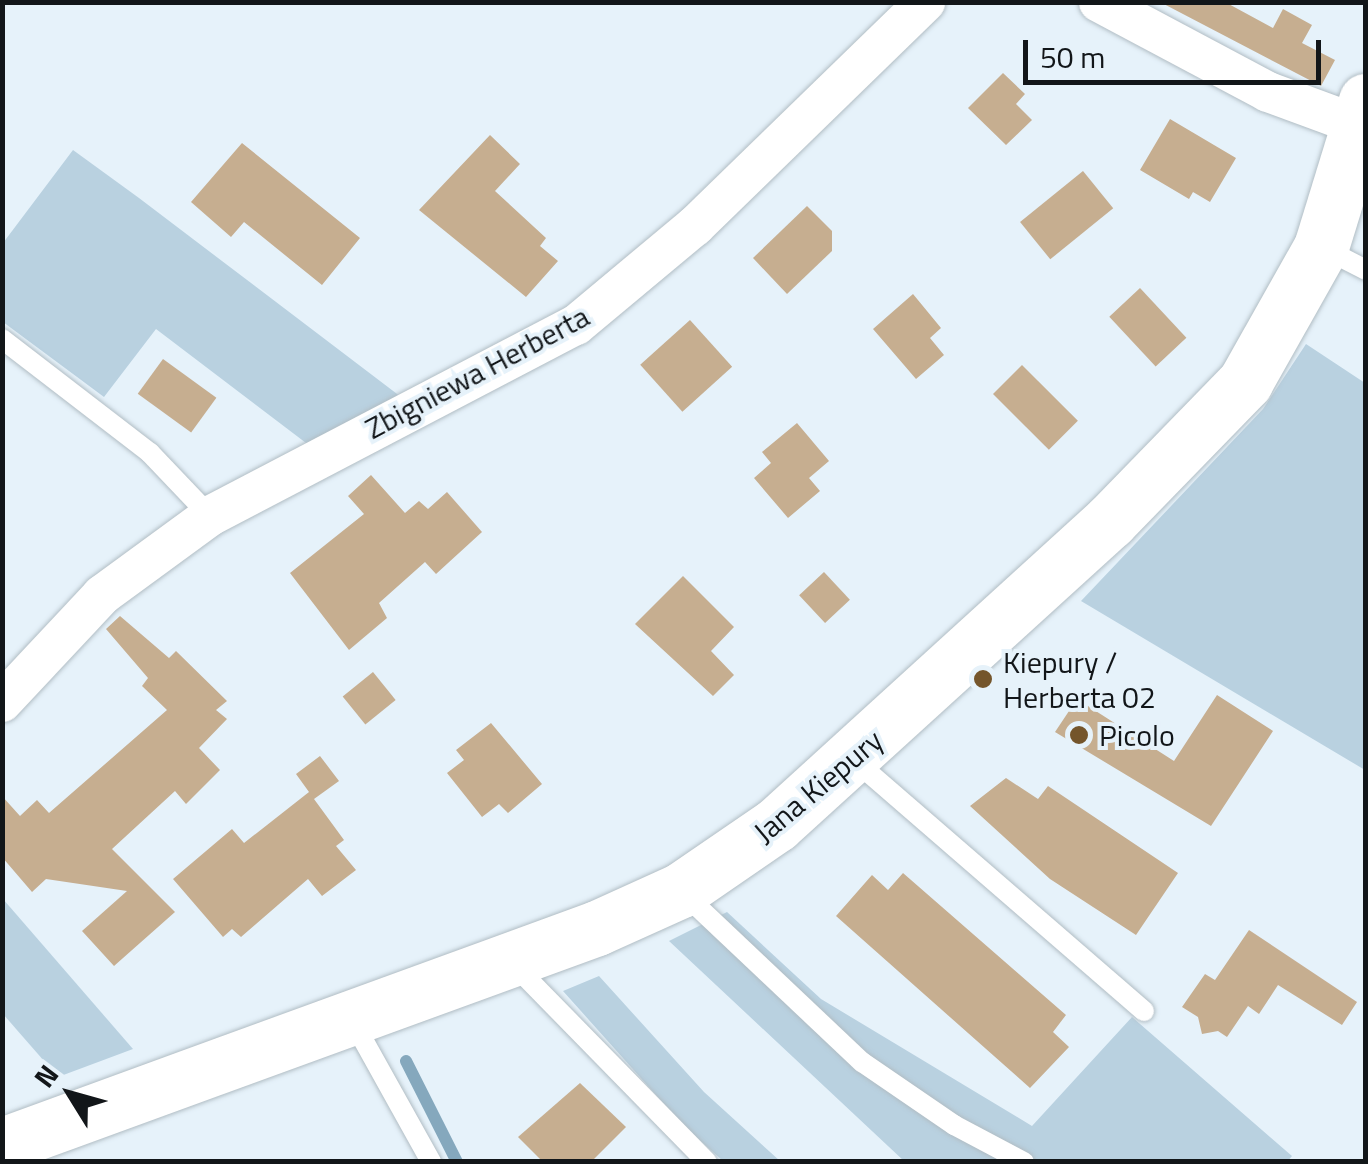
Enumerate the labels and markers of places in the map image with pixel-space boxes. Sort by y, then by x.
place label: Kiepury / Herberta 02 [1003,644,1156,714]
marker: Kiepury / Herberta 02 [972,668,994,690]
place label: Picolo [1099,717,1175,753]
marker: Picolo [1068,724,1090,746]

